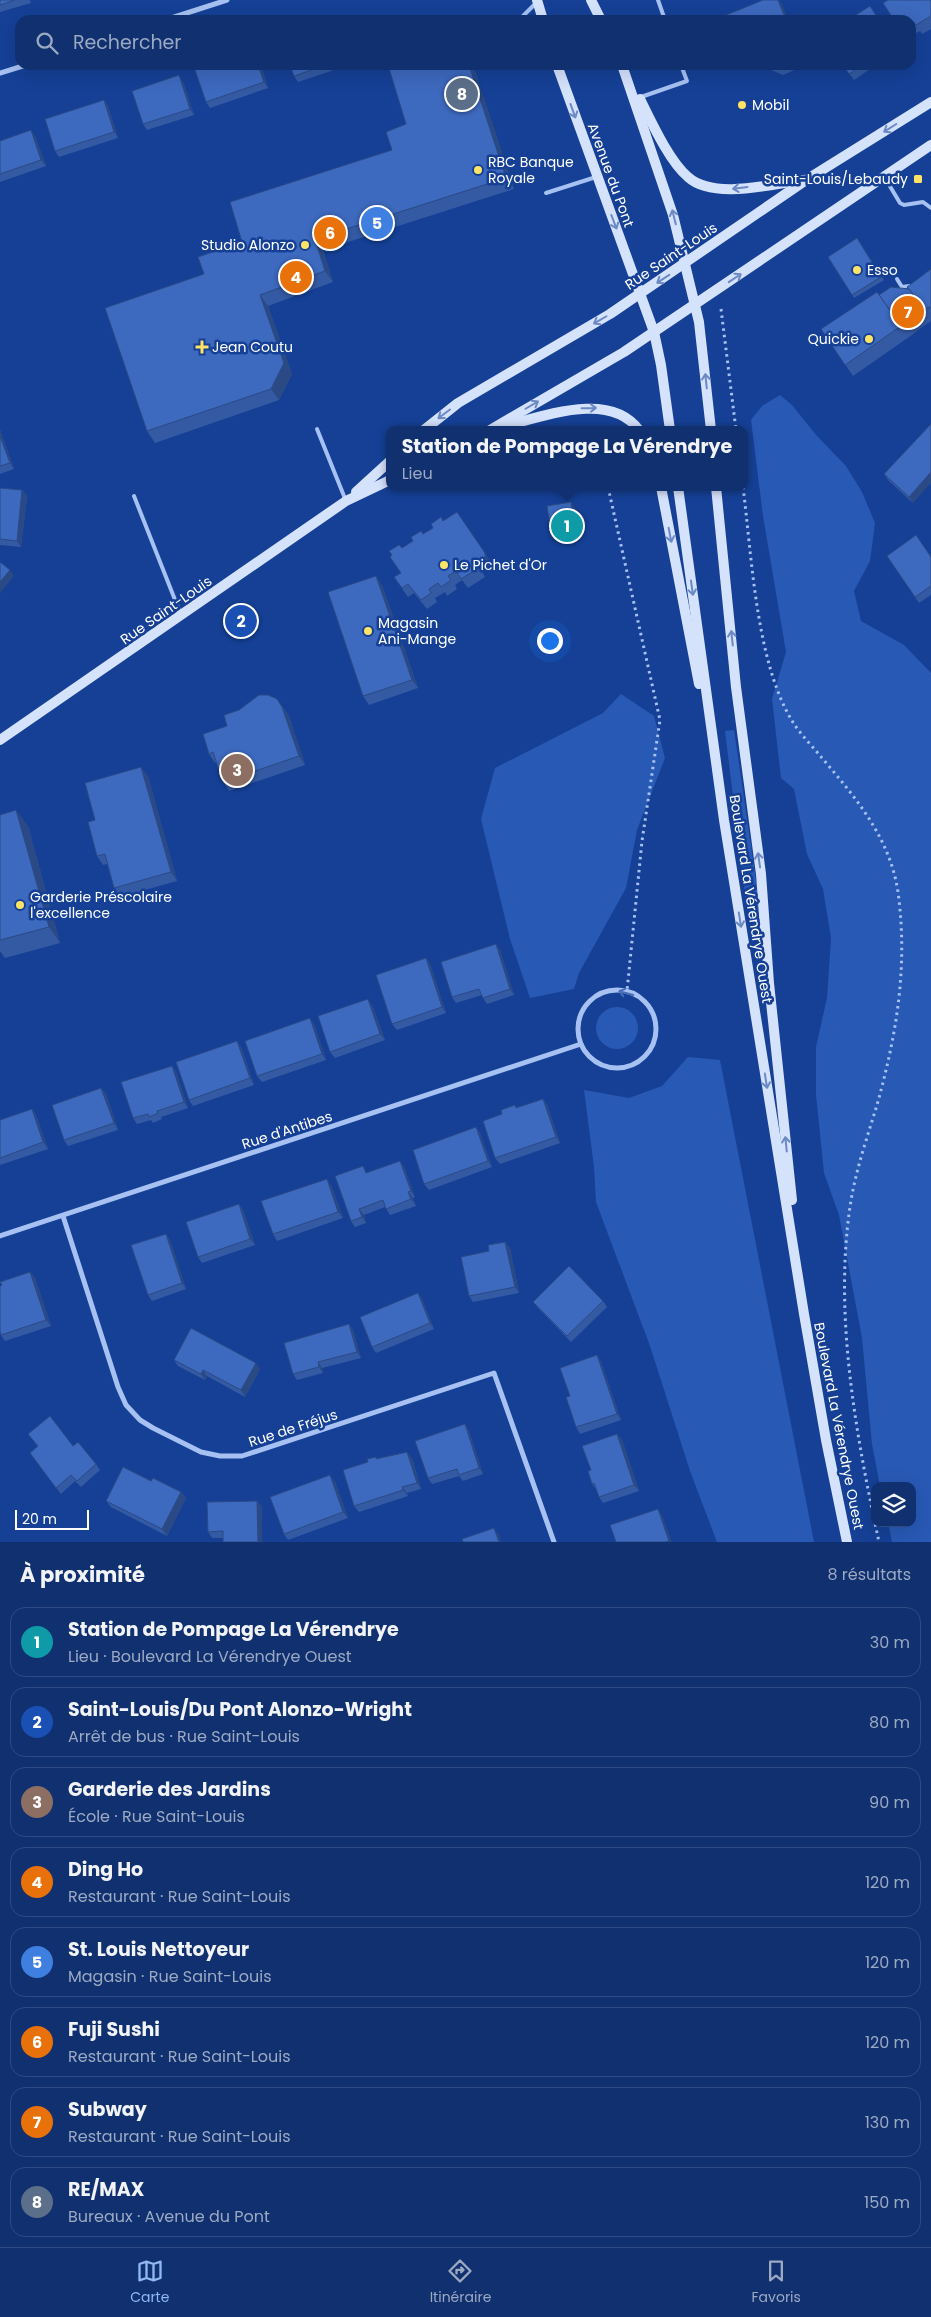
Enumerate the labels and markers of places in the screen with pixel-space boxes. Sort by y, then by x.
pin: 8 [446,75,478,113]
place label: Mobil [752,95,789,115]
marker: Mobil [736,99,748,111]
place label: RBC Banque Royale [488,152,574,188]
marker: RBC Banque Royale [472,164,484,176]
place label: Saint-Louis/Lebaudy [764,169,908,189]
marker: Saint-Louis/Lebaudy [912,173,924,185]
pin: 5 [361,204,393,242]
pin: 6 [314,214,346,252]
place label: Studio Alonzo [201,235,295,255]
marker: Studio Alonzo [299,239,311,251]
pin: 4 [280,258,312,296]
place label: Esso [867,260,898,280]
marker: Esso [851,264,863,276]
pin: 7 [892,293,924,331]
place label: Quickie [808,329,859,349]
marker: Quickie [863,333,875,345]
place label: Jean Coutu [212,337,293,357]
marker: Jean Coutu [196,341,208,353]
pin: 1 [551,507,583,545]
place label: Le Pichet d'Or [454,555,547,575]
marker: Le Pichet d'Or [438,559,450,571]
pin: 2 [225,602,257,640]
place label: Magasin Ani-Mange [378,613,456,649]
marker: Magasin Ani-Mange [362,625,374,637]
pin: 3 [221,751,253,789]
place label: Garderie Préscolaire l'excellence [30,887,172,923]
marker: Garderie Préscolaire l'excellence [14,899,26,911]

